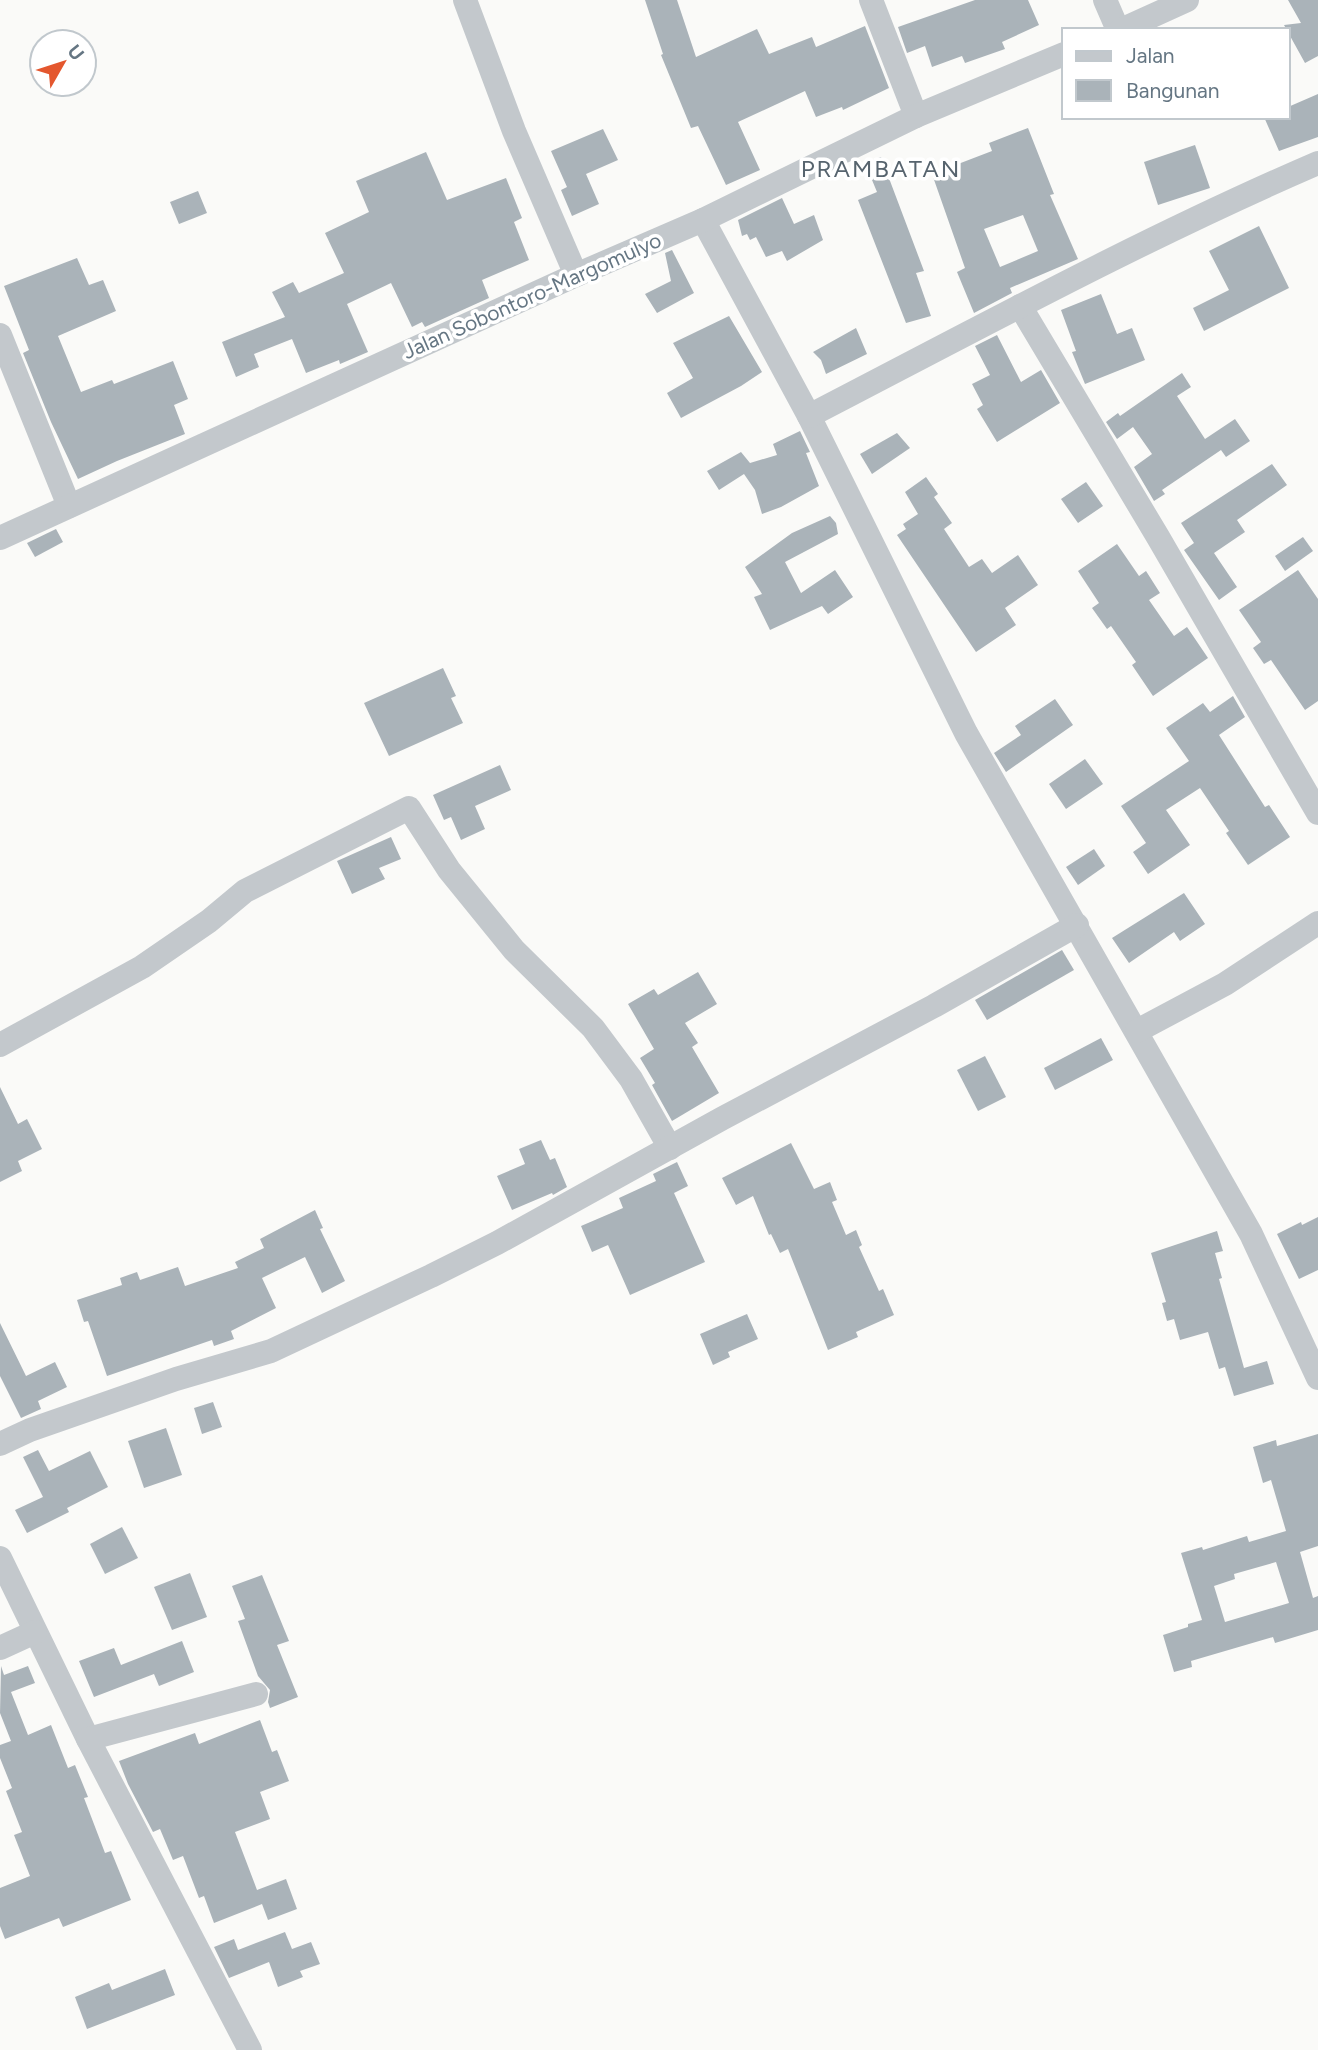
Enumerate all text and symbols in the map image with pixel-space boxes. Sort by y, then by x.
north arrow [28,28,98,98]
legend [1062,28,1290,119]
text: U [63,40,89,65]
text: Jalan [1126,43,1175,68]
text: Bangunan [1126,78,1219,103]
district label: PRAMBATAN [801,154,961,183]
street label: Jalan Sobontoro-Margomulyo [399,227,665,364]

